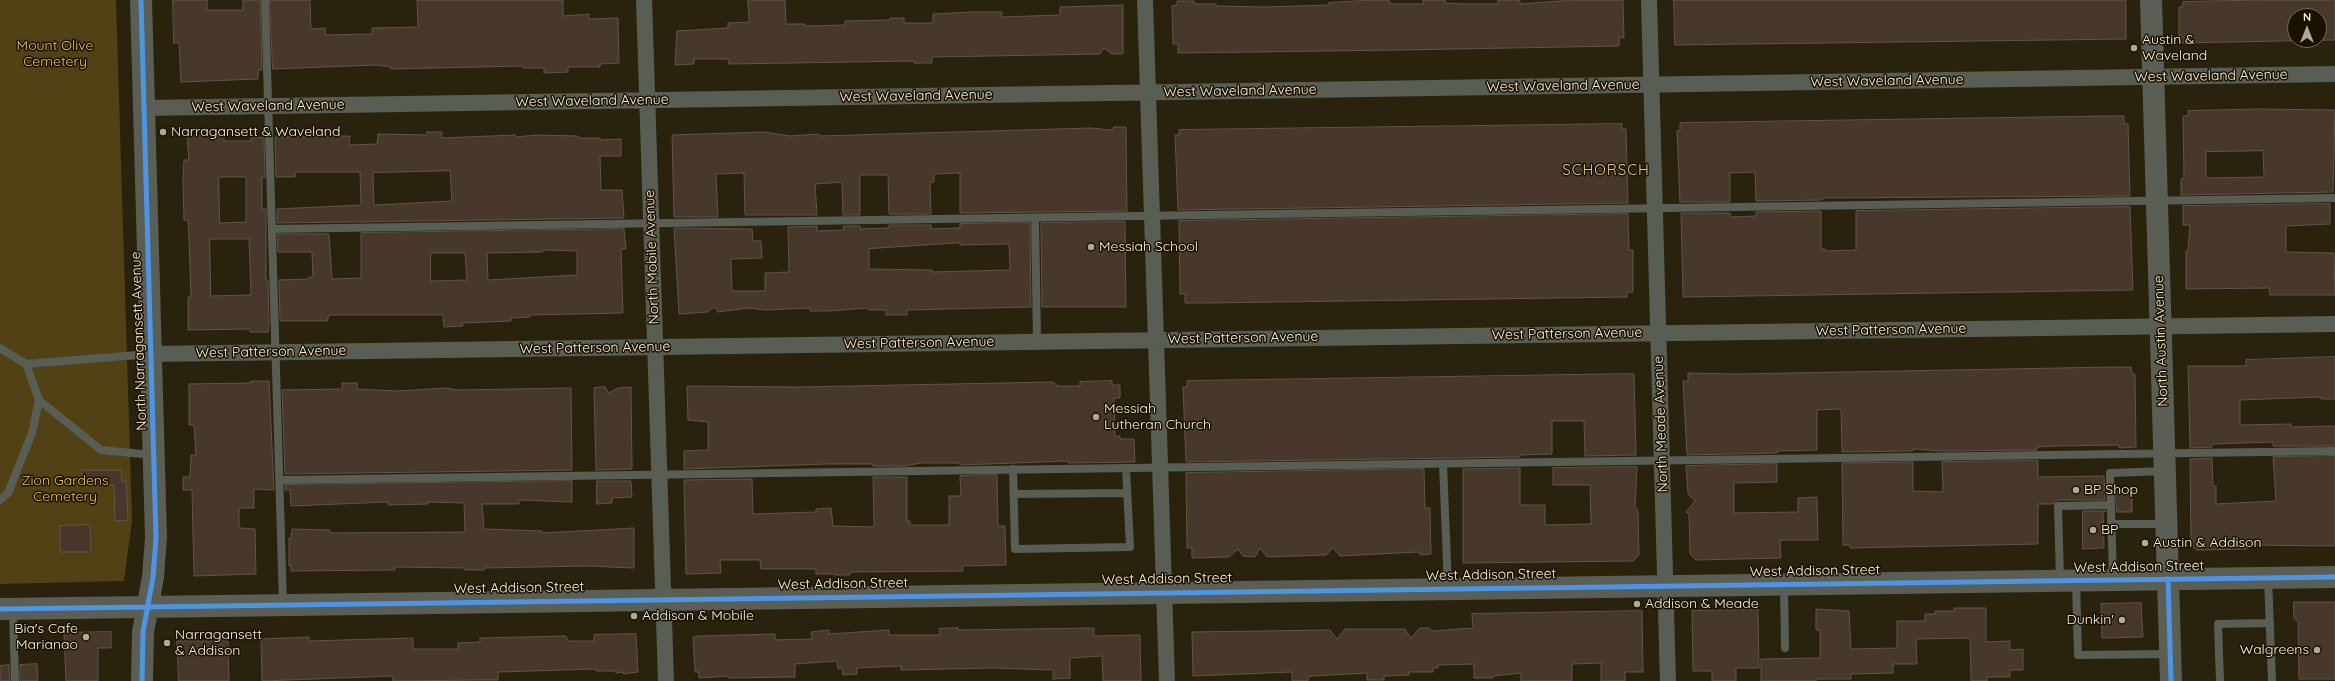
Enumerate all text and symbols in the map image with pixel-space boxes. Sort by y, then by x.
north arrow [2287,8,2327,48]
text: N [2303,10,2311,24]
place label: Austin & Waveland [2142,32,2207,64]
park label: Mount Olive Cemetery [17,38,93,70]
marker: Austin & Waveland [2129,43,2139,53]
street label: West Waveland Avenue [2134,66,2288,86]
street label: West Waveland Avenue [1810,71,1964,91]
street label: West Waveland Avenue [1486,76,1640,96]
street label: West Waveland Avenue [1163,81,1317,101]
street label: West Waveland Avenue [839,86,993,106]
street label: West Waveland Avenue [515,91,669,111]
street label: West Waveland Avenue [191,96,345,116]
place label: Narragansett & Waveland [171,124,340,140]
marker: Narragansett & Waveland [158,127,168,137]
district label: SCHORSCH [1562,161,1650,179]
street label: North Mobile Avenue [641,189,663,325]
place label: Messiah School [1099,239,1198,255]
marker: Messiah School [1086,242,1096,252]
street label: North Narragansett Avenue [127,251,151,431]
street label: North Austin Avenue [2150,275,2172,407]
street label: West Patterson Avenue [1816,320,1966,340]
street label: West Patterson Avenue [1492,324,1642,344]
street label: West Patterson Avenue [1168,328,1318,348]
street label: West Patterson Avenue [844,333,994,353]
street label: West Patterson Avenue [520,338,670,358]
street label: West Patterson Avenue [196,342,346,362]
street label: North Meade Avenue [1650,355,1672,493]
place label: Messiah Lutheran Church [1104,401,1211,434]
marker: Messiah Lutheran Church [1091,412,1101,422]
park label: Zion Gardens Cemetery [22,473,108,506]
place label: BP Shop [2084,482,2138,498]
marker: BP Shop [2071,485,2081,495]
place label: BP [2101,522,2118,538]
marker: BP [2088,525,2098,535]
place label: Austin & Addison [2153,535,2262,551]
marker: Austin & Addison [2140,538,2150,548]
street label: West Addison Street [2074,557,2204,577]
street label: West Addison Street [1750,561,1880,581]
street label: West Addison Street [1426,565,1556,585]
street label: West Addison Street [1102,569,1232,589]
street label: West Addison Street [778,574,908,594]
street label: West Addison Street [454,578,584,598]
place label: Addison & Meade [1645,596,1759,612]
marker: Addison & Meade [1632,599,1642,609]
place label: Addison & Mobile [642,608,754,624]
marker: Addison & Mobile [629,611,639,621]
place label: Dunkin' [2067,612,2114,628]
marker: Dunkin' [2117,615,2127,625]
place label: Bia's Cafe Marianao [14,621,78,654]
place label: Narragansett & Addison [175,627,262,660]
marker: Bia's Cafe Marianao [81,632,91,642]
marker: Narragansett & Addison [162,638,172,648]
place label: Walgreens [2240,642,2309,658]
marker: Walgreens [2312,645,2322,655]

